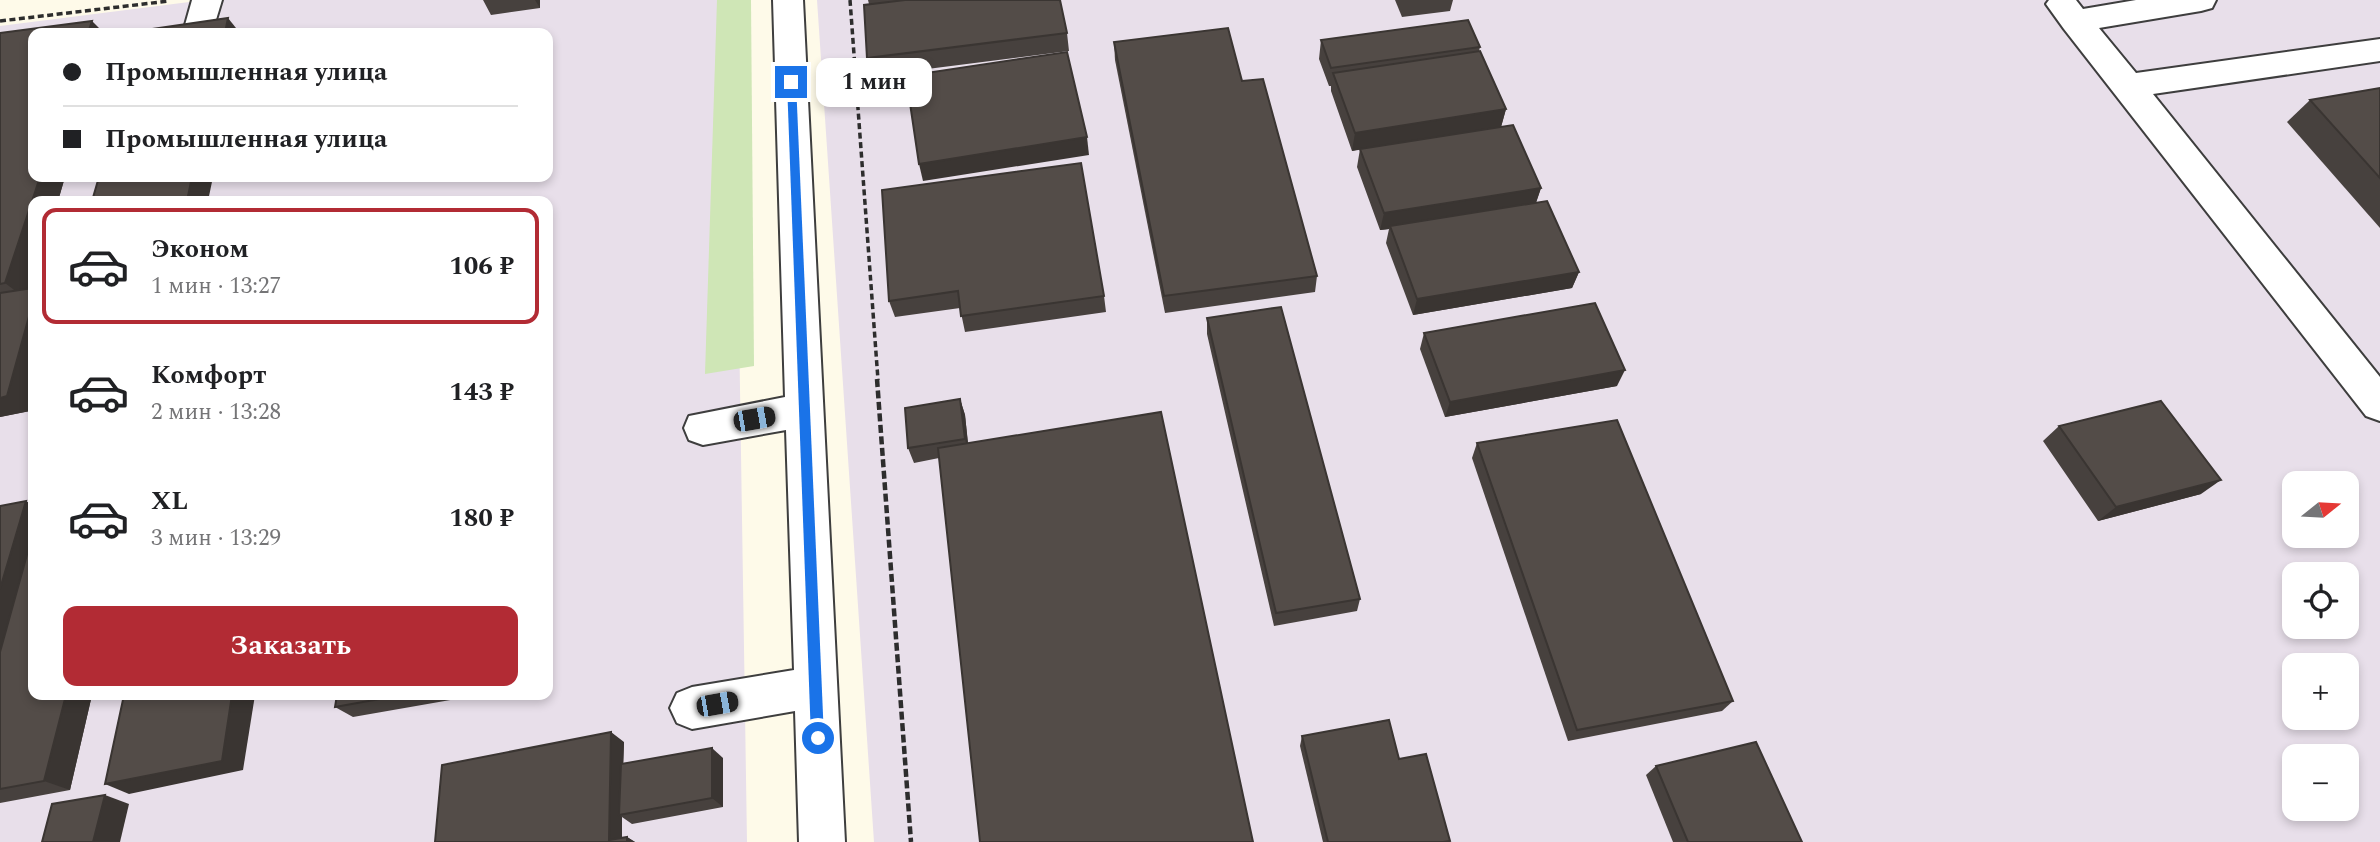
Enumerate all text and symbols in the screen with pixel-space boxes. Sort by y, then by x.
text: Промышленная улица [105,52,387,92]
callout: 1 мин [816,57,931,106]
text: 1 мин [842,65,906,100]
route end [775,66,807,98]
text: Промышленная улица [105,119,387,159]
text: Эконом [151,229,249,269]
icon: car [67,235,130,298]
text: 106 ₽ [449,246,514,286]
text: 1 мин · 13:27 [151,269,281,304]
text: Комфорт [151,355,266,395]
icon: car [67,361,130,424]
text: 143 ₽ [449,372,514,412]
text: 2 мин · 13:28 [151,395,281,430]
car [732,405,777,433]
north arrow [2282,471,2359,548]
map controls [2282,471,2359,821]
text: XL [151,481,188,521]
icon: car [67,487,130,550]
text: 180 ₽ [449,498,514,538]
text: 3 мин · 13:29 [151,521,281,556]
button: locate [2282,562,2359,639]
button: Заказать [63,606,518,686]
button: + [2282,653,2359,730]
car [695,690,740,718]
route start [802,722,834,754]
button: − [2282,744,2359,821]

